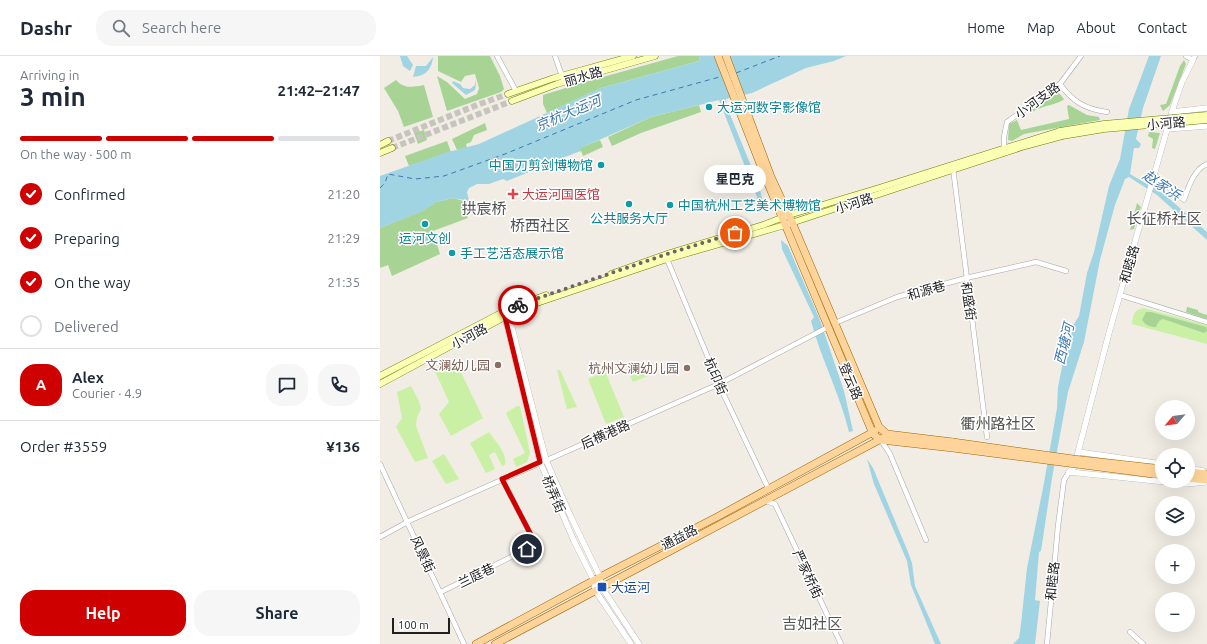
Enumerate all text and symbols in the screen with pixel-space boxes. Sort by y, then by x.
search box [96,10,376,46]
text: Dashr [20,17,72,39]
icon: search [110,17,132,39]
text: Search here [142,19,221,36]
text: Home [967,20,1005,36]
text: Map [1027,20,1055,36]
text: About [1077,20,1116,36]
text: Contact [1138,20,1187,36]
street label: 丽水路 [562,64,604,88]
text: Arriving in [20,68,79,82]
street label: 小河支路 [1012,79,1062,121]
text: 3 min [20,82,86,111]
text: 21:42–21:47 [277,82,360,99]
water label: 京杭大运河 [533,91,606,134]
place label: 大运河数字影像馆 [717,100,821,114]
marker: 大运河数字影像馆 [704,102,714,112]
street label: 小河路 [1146,114,1186,132]
text: On the way · 500 m [20,147,132,161]
place label: 中国刀剪剑博物馆 [489,158,593,172]
marker: 中国刀剪剑博物馆 [596,160,606,170]
callout: 星巴克 [704,165,766,193]
water label: 赵家浜 [1140,167,1185,204]
text: 星巴克 [715,172,755,186]
icon: check [20,183,42,205]
text: Confirmed [54,186,126,203]
text: 21:20 [327,187,360,201]
place label: 大运河国医馆 [522,187,600,201]
marker: 大运河国医馆 [507,188,519,200]
street label: 小河路 [833,190,875,216]
place label: 中国杭州工艺美术博物馆 [678,198,821,212]
marker: 公共服务大厅 [624,199,634,209]
district label: 拱宸桥 [461,200,507,217]
marker: 中国杭州工艺美术博物馆 [665,200,675,210]
district label: 长征桥社区 [1126,210,1202,227]
place label: 公共服务大厅 [590,211,668,225]
pin [718,216,752,250]
district label: 桥西社区 [510,217,570,234]
marker: 运河文创 [420,219,430,229]
icon: bag [724,222,746,244]
icon: check [20,227,42,249]
text: Preparing [54,230,120,247]
text: 21:29 [327,231,360,245]
place label: 运河文创 [399,231,451,245]
street label: 和睦路 [1117,243,1141,285]
place label: 手工艺活态展示馆 [460,246,564,260]
marker: 手工艺活态展示馆 [447,248,457,258]
icon: check [20,271,42,293]
text: On the way [54,274,130,291]
text: 21:35 [327,275,360,289]
street label: 和源巷 [905,278,947,302]
street label: 和盛街 [959,281,979,321]
courier [498,285,538,325]
icon: bike [507,294,529,316]
text: Delivered [54,318,119,335]
water label: 西塘河 [1051,319,1078,366]
street label: 小河路 [448,321,490,351]
street label: 杭印街 [702,355,730,397]
place label: 文澜幼儿园 [425,358,490,372]
marker: 文澜幼儿园 [493,360,503,370]
street label: 登云路 [837,360,865,402]
place label: 杭州文澜幼儿园 [588,361,679,375]
marker: 杭州文澜幼儿园 [682,363,692,373]
button: chat [266,364,308,406]
button: phone [318,364,360,406]
text: Alex [72,369,104,386]
text: A [36,376,46,393]
text: Courier · 4.9 [72,386,142,400]
north arrow [1155,400,1195,440]
map controls [1155,400,1195,632]
district label: 衢州路社区 [960,415,1036,432]
street label: 后横港路 [578,417,632,451]
text: Order #3559 [20,438,107,455]
text: ¥136 [326,438,360,455]
button: locate [1155,448,1195,488]
street label: 桥弄街 [540,473,568,515]
button: layers [1155,496,1195,536]
street label: 通益路 [658,522,700,552]
pin [510,532,544,566]
street label: 风景街 [408,533,438,575]
icon: home [516,538,538,560]
button: + [1155,544,1195,584]
street label: 严家桥街 [791,547,825,601]
street label: 兰庭巷 [455,560,497,590]
street label: 和睦路 [1043,561,1061,601]
place label: 大运河 [611,580,650,594]
marker: 大运河 [596,581,608,593]
button: Help [20,590,186,636]
button: Share [194,590,360,636]
button: − [1155,592,1195,632]
district label: 吉如社区 [782,615,842,632]
scale bar [392,616,450,635]
text: 100 m [398,619,429,631]

